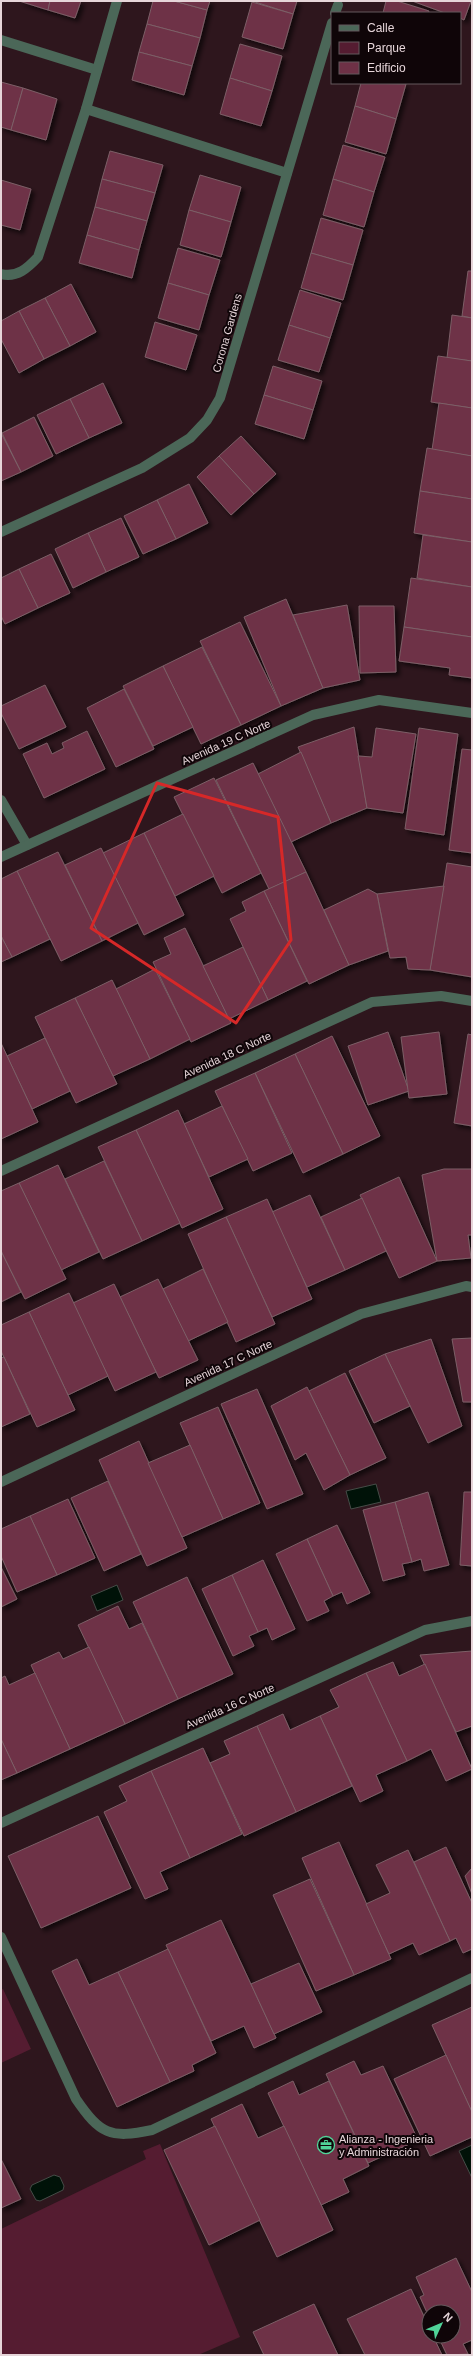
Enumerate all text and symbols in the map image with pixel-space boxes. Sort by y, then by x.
legend [331,12,461,84]
text: Calle [367,21,395,35]
text: Parque [367,41,406,55]
text: Edificio [367,61,406,75]
street label: Corona Gardens [210,292,244,374]
street label: Avenida 19 C Norte [180,717,272,767]
street label: Avenida 18 C Norte [181,1029,273,1081]
street label: Avenida 17 C Norte [182,1337,274,1389]
street label: Avenida 16 C Norte [184,1681,276,1731]
place label: Alianza - Ingenieria y Administración [339,2133,434,2158]
office icon: Alianza - Ingenieria y Administración [316,2135,336,2155]
north arrow [421,2304,461,2344]
text: N [441,2310,455,2324]

